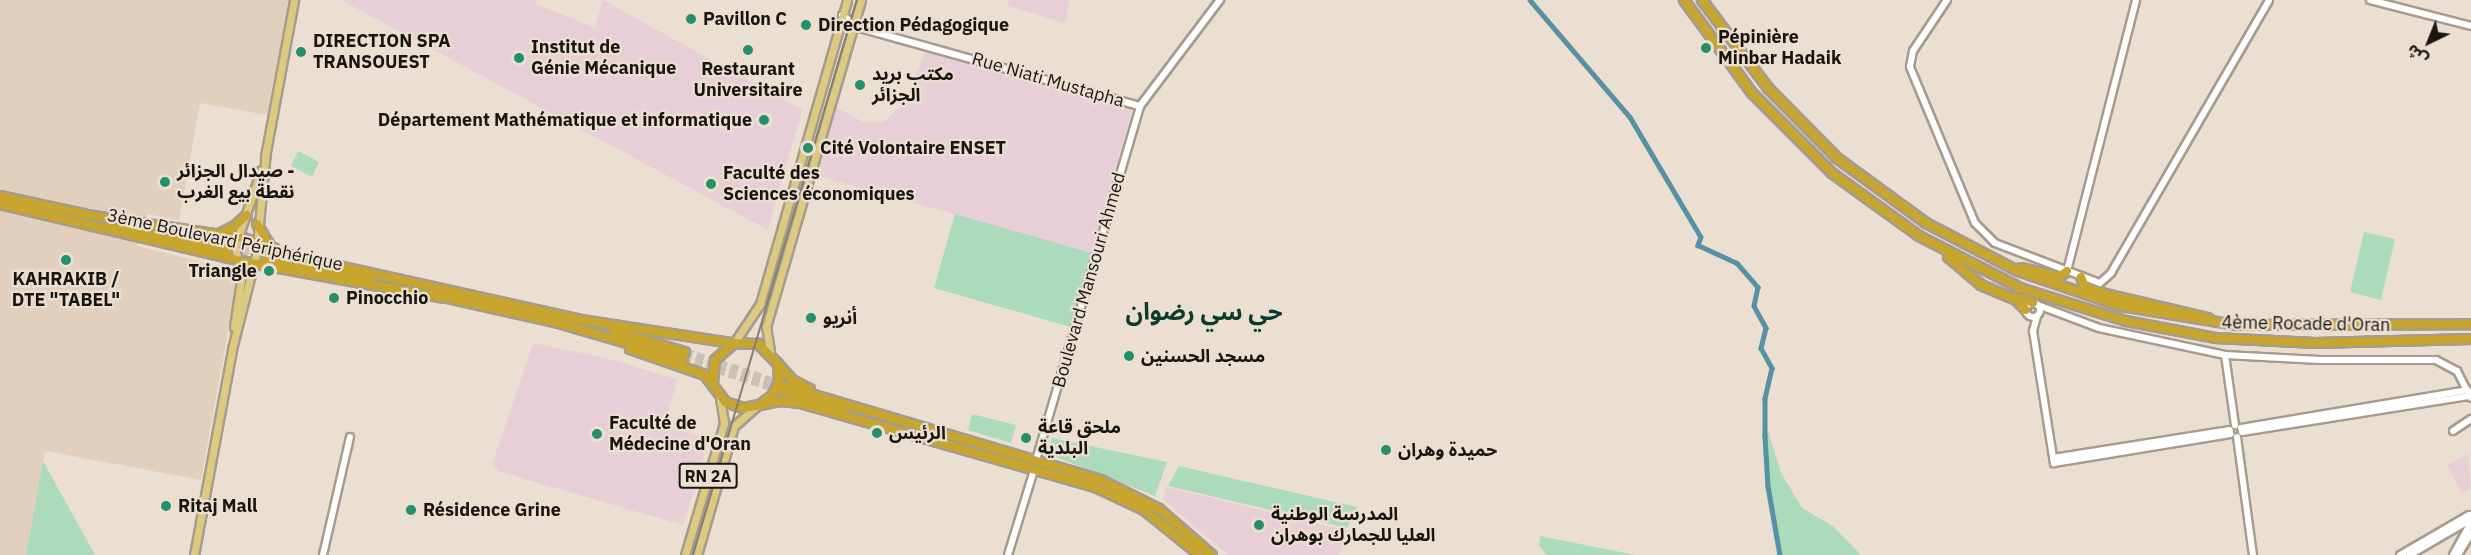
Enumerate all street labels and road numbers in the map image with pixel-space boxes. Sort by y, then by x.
street label: Rue Niati Mustapha [969,48,1127,112]
street label: Boulevard Mansouri Ahmed [1048,170,1130,390]
street label: 3ème Boulevard Périphérique [105,204,345,276]
street label: 4ème Rocade d'Oran [2221,312,2391,336]
road number: RN 2A [678,463,738,489]

